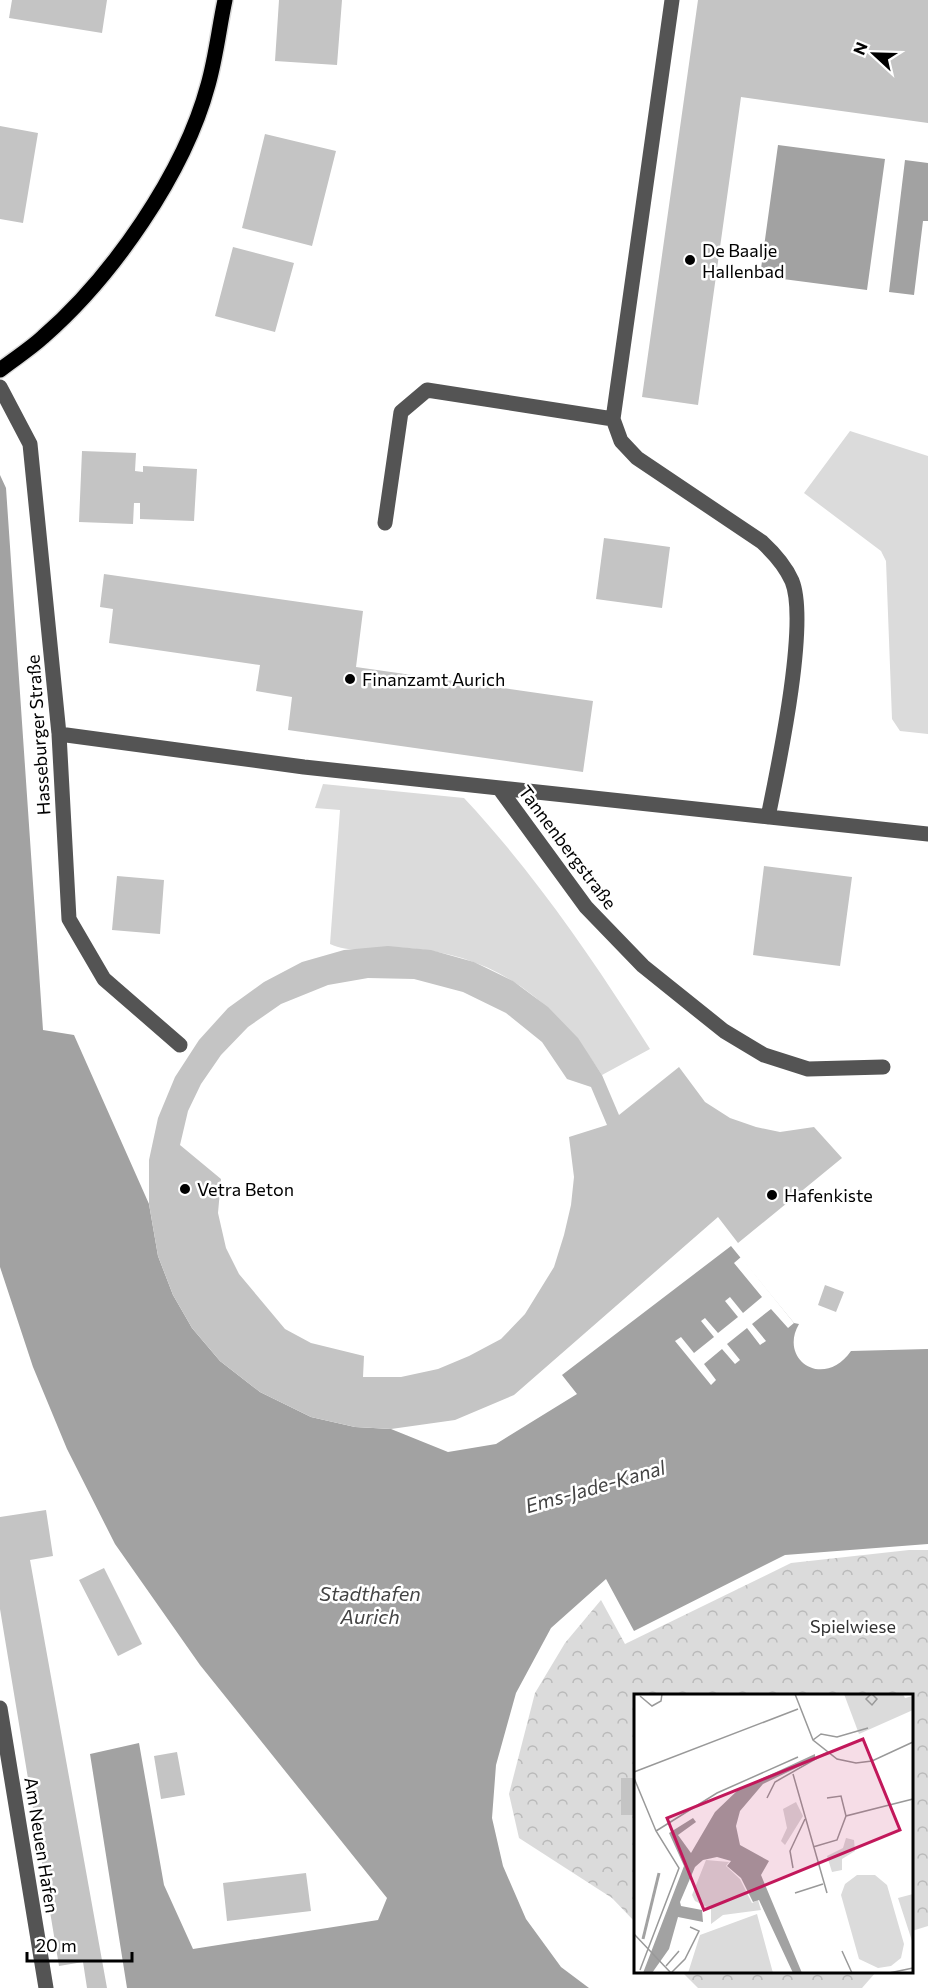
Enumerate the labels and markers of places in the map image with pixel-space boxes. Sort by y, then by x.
place label: De Baalje Hallenbad [702,239,784,282]
marker: De Baalje Hallenbad [683,253,697,267]
place label: Finanzamt Aurich [362,668,505,690]
marker: Finanzamt Aurich [343,672,357,686]
place label: Vetra Beton [197,1178,294,1200]
marker: Vetra Beton [178,1182,192,1196]
place label: Hafenkiste [784,1184,873,1206]
marker: Hafenkiste [765,1188,779,1202]

